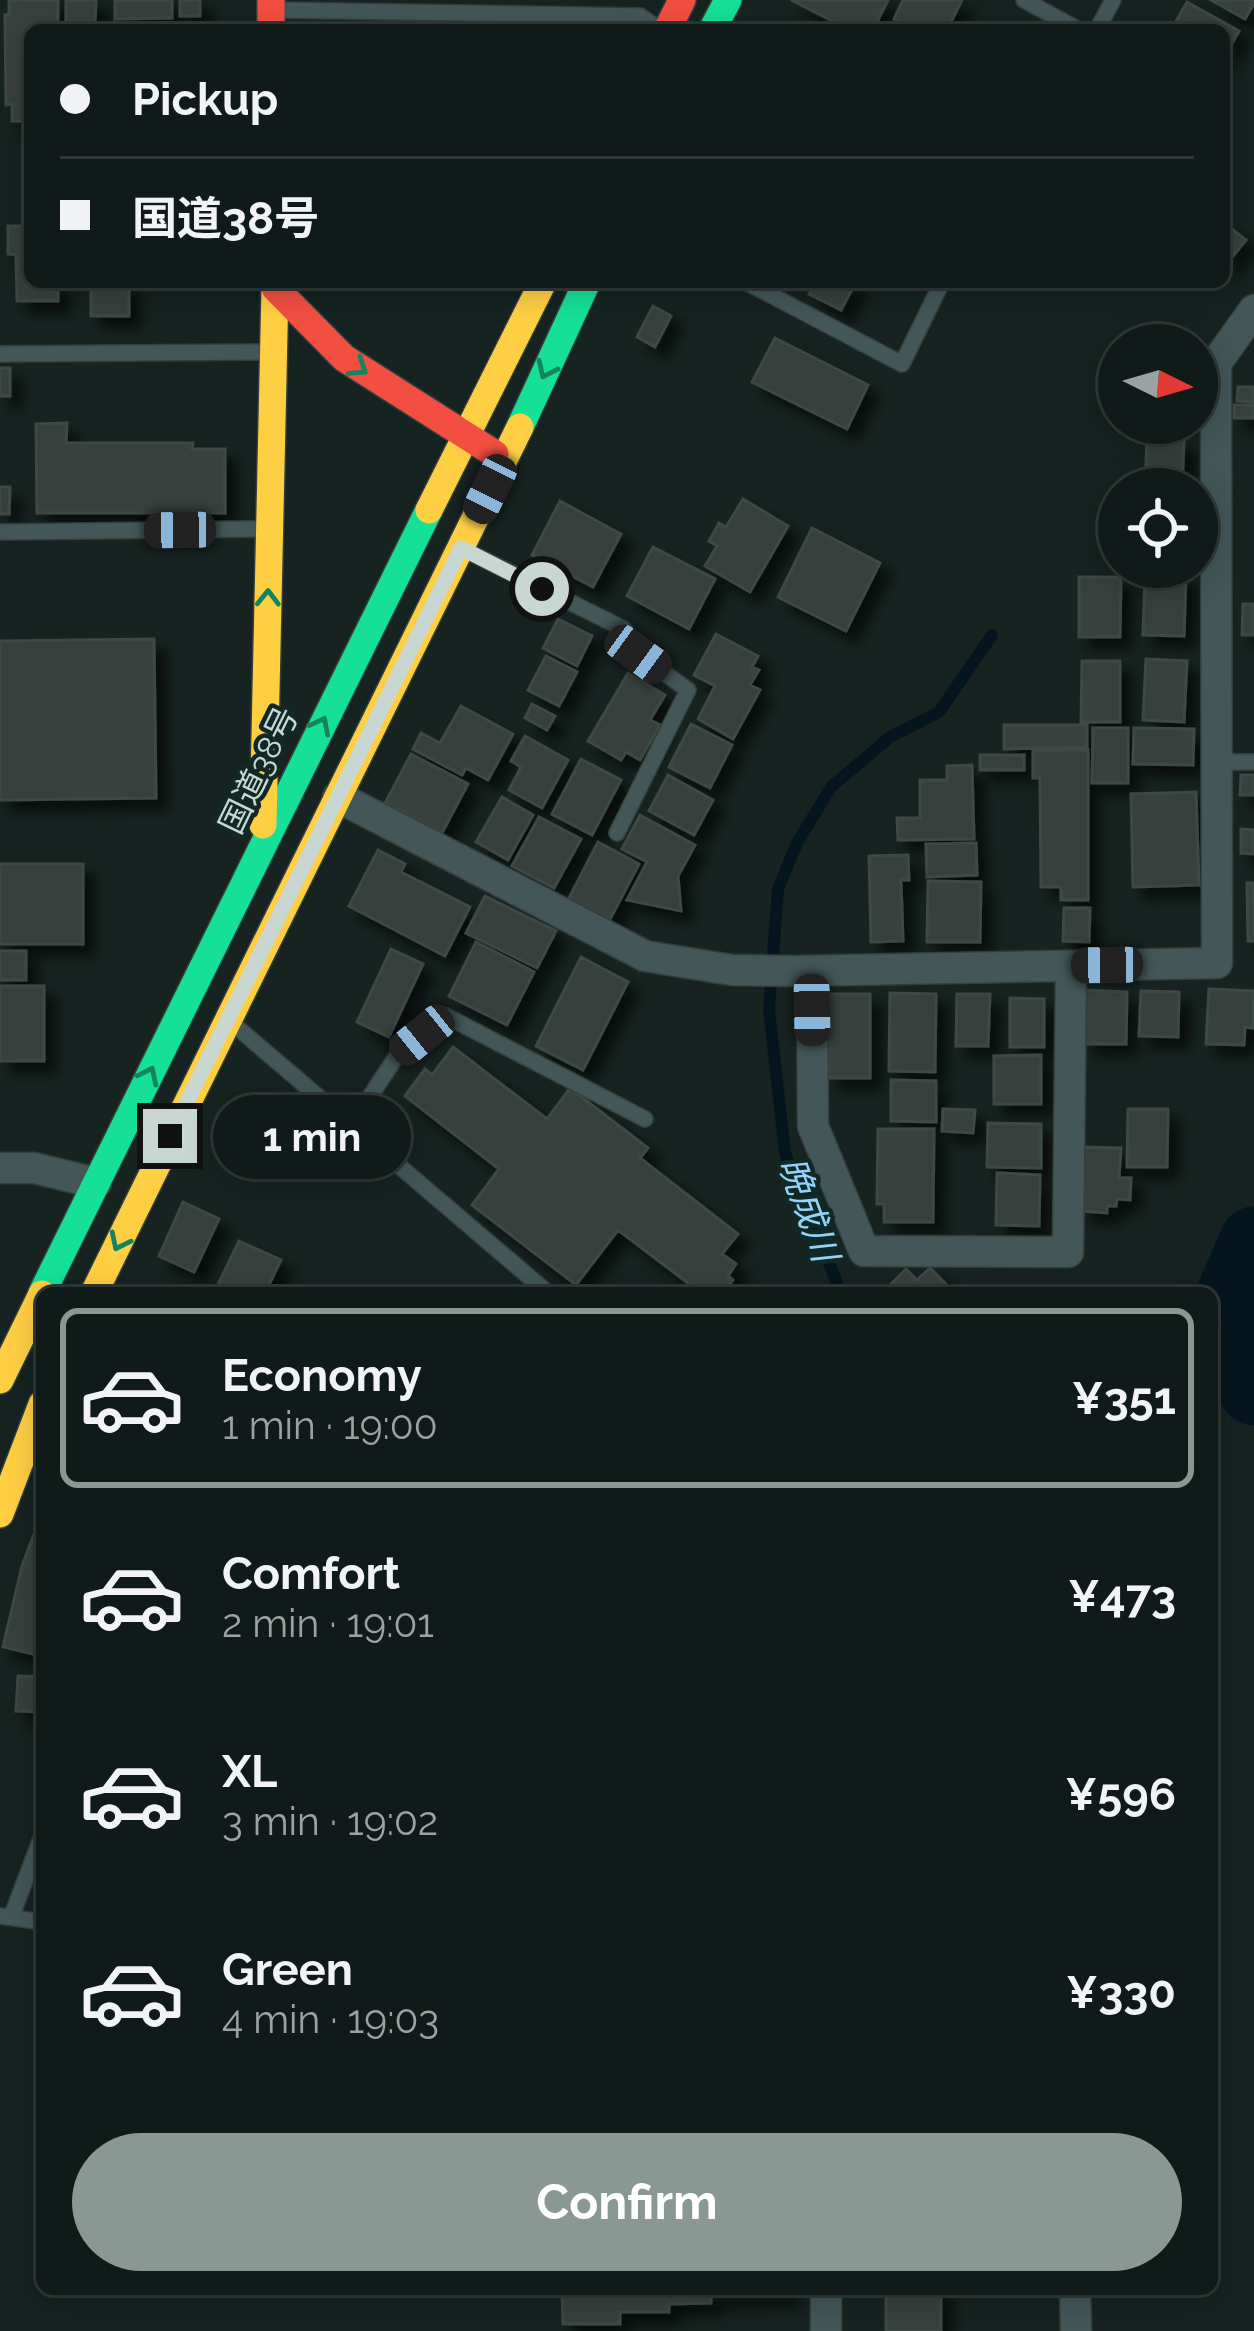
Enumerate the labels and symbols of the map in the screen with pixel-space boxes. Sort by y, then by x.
north arrow [1098,324,1218,444]
one-way arrow [346,354,368,376]
one-way arrow [536,358,560,379]
car [458,449,522,529]
car [144,511,216,549]
route start [515,562,569,616]
one-way arrow [255,588,281,606]
car [598,618,678,690]
street label: 国道38号 [211,700,306,840]
one-way arrow [307,715,330,737]
car [1071,946,1143,984]
car [793,974,831,1046]
car [383,998,461,1072]
one-way arrow [135,1065,158,1087]
callout: 1 min [212,1094,410,1178]
route end [143,1109,197,1163]
water label: 晩成川 [771,1151,849,1271]
one-way arrow [110,1230,133,1251]

